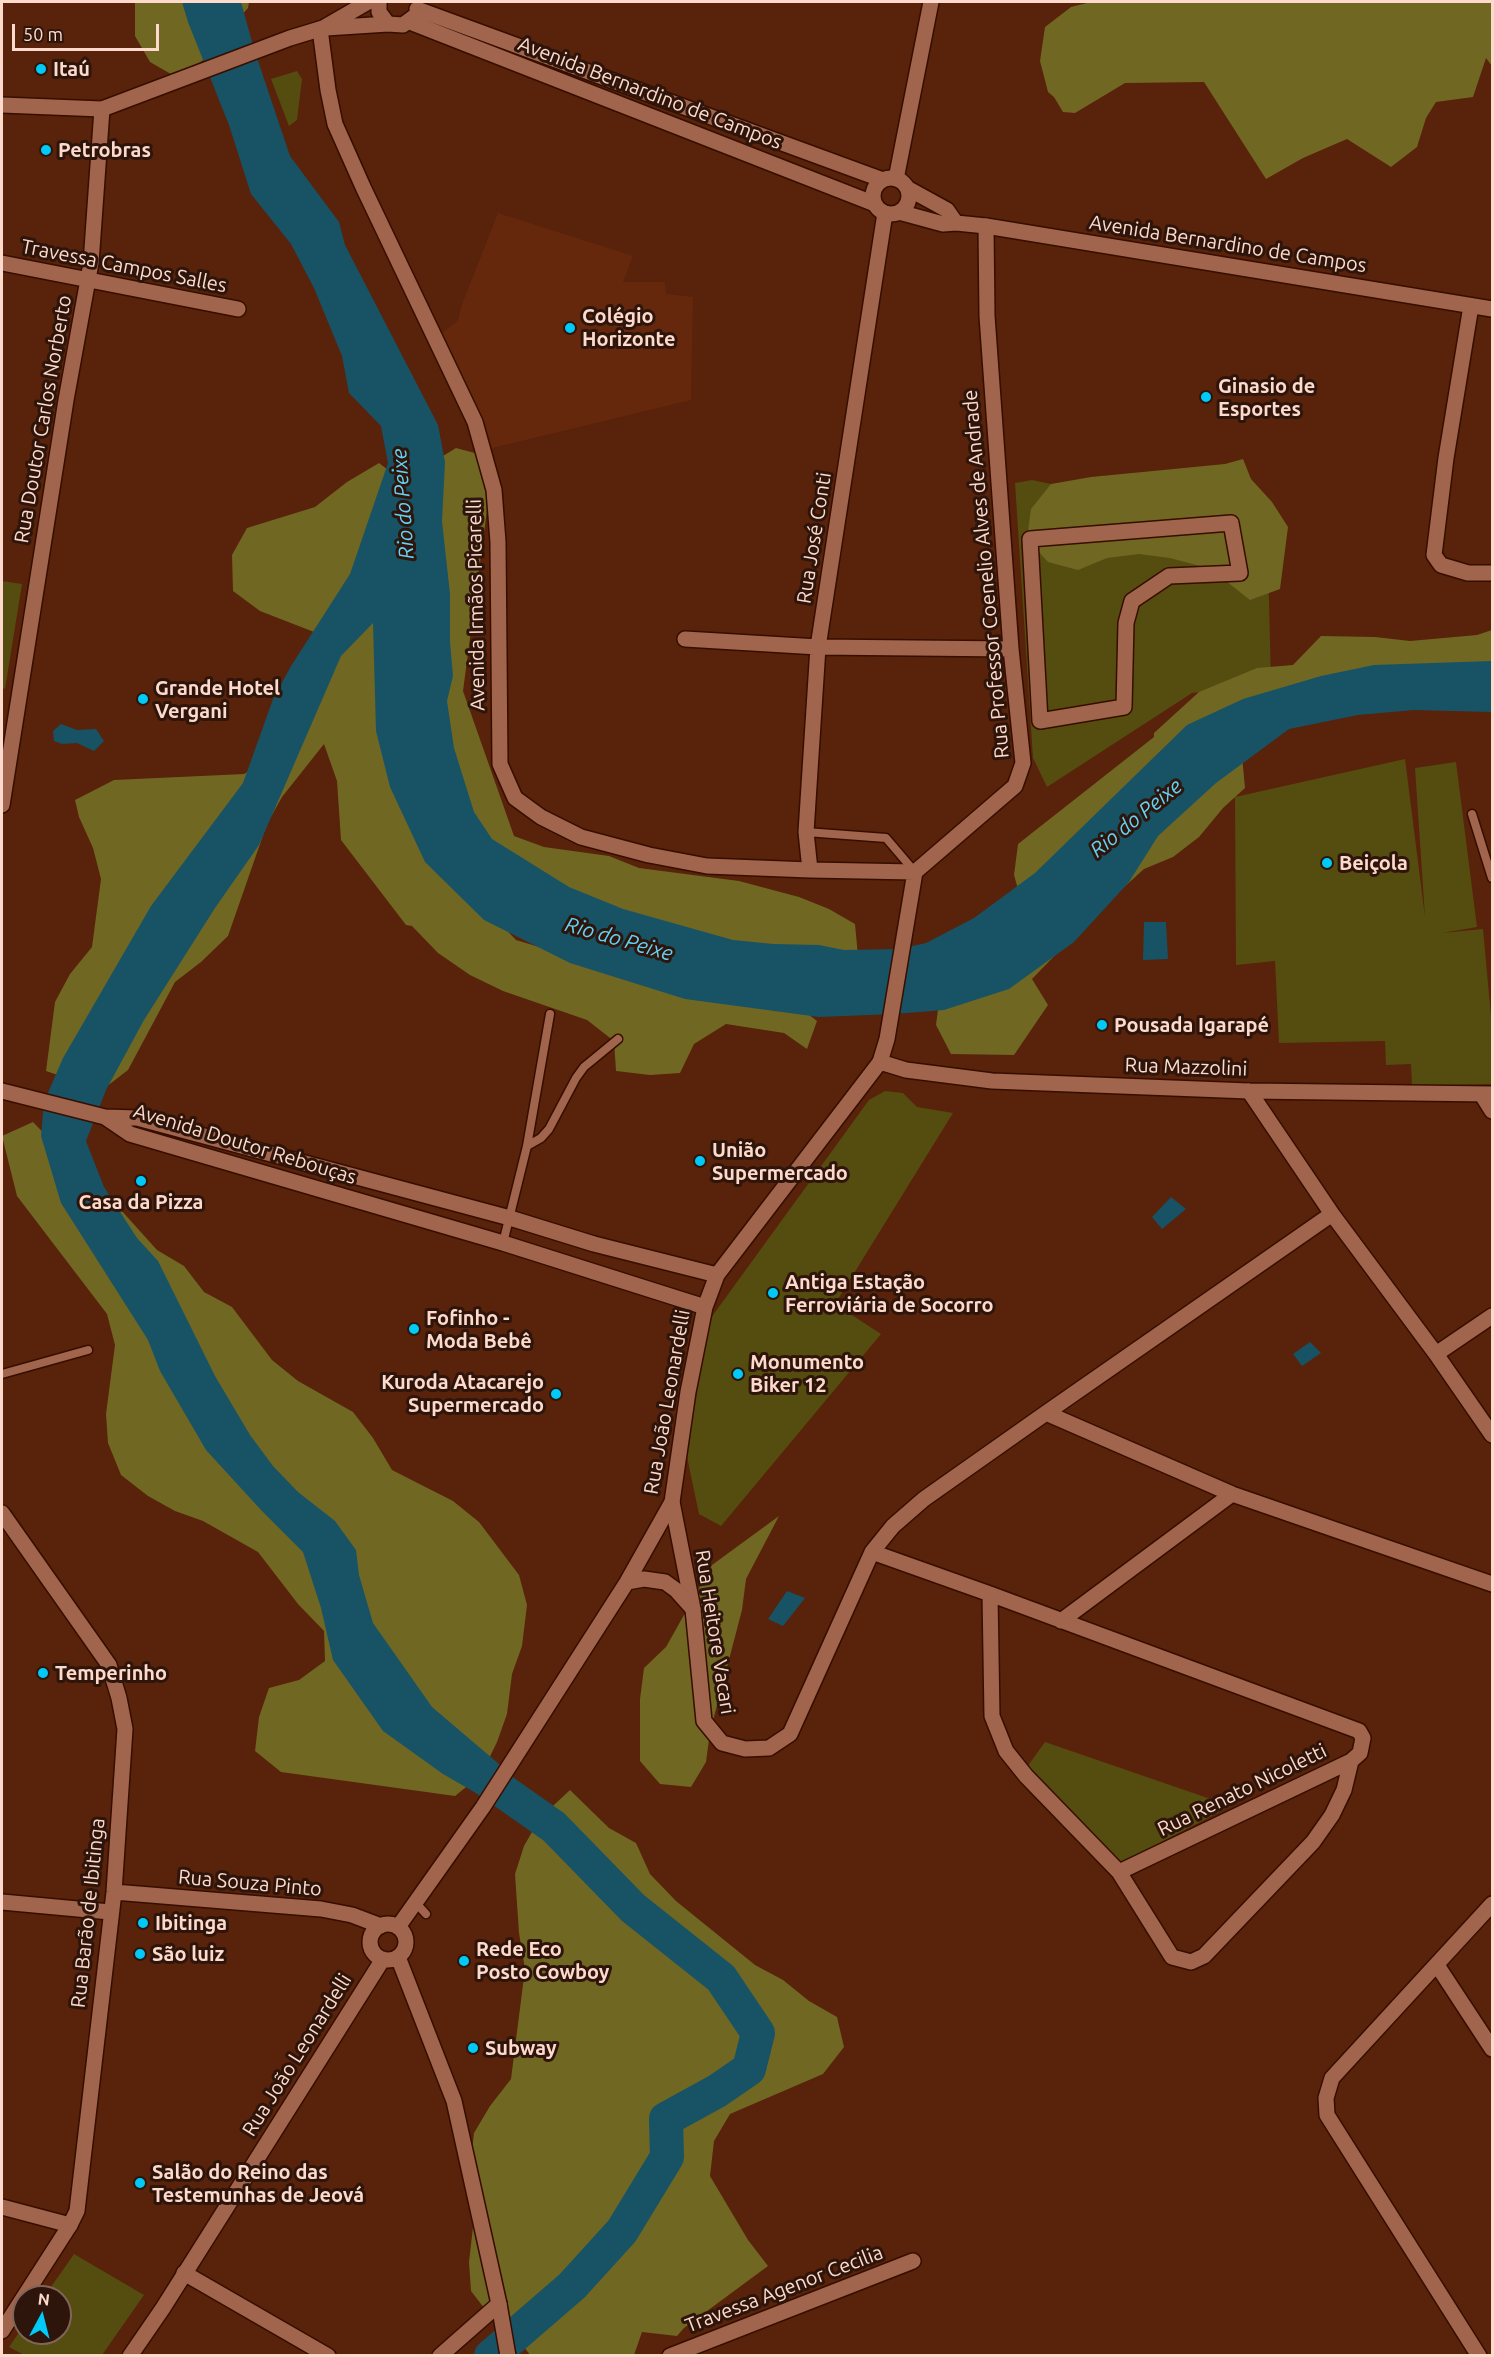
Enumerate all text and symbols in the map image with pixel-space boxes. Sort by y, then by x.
scale bar [15,12,162,50]
text: 50 m [23,24,63,44]
street label: Avenida Bernardino de Campos [515,32,785,154]
place label: Itaú [53,57,90,81]
marker: Itaú [34,62,48,76]
place label: Petrobras [58,138,151,162]
marker: Petrobras [39,143,53,157]
street label: Avenida Bernardino de Campos [1088,210,1368,278]
street label: Travessa Campos Salles [19,234,229,298]
street label: Rua Doutor Carlos Norberto [9,293,77,545]
place label: Colégio Horizonte [582,304,675,351]
marker: Colégio Horizonte [563,321,577,335]
place label: Ginasio de Esportes [1218,374,1315,421]
street label: Rua Professor Coenelio Alves de Andrade [958,389,1014,759]
marker: Ginasio de Esportes [1199,390,1213,404]
water label: Rio do Peixe [387,448,419,560]
street label: Rua José Conti [792,471,836,605]
street label: Avenida Irmãos Picarelli [462,499,490,711]
place label: Grande Hotel Vergani [155,676,280,723]
marker: Grande Hotel Vergani [136,692,150,706]
water label: Rio do Peixe [1085,773,1187,863]
place label: Beiçola [1339,851,1408,875]
marker: Beiçola [1320,856,1334,870]
water label: Rio do Peixe [562,912,676,966]
place label: Pousada Igarapé [1114,1013,1269,1037]
marker: Pousada Igarapé [1095,1018,1109,1032]
street label: Rua Mazzolini [1124,1053,1248,1081]
street label: Avenida Doutor Rebouças [131,1099,359,1189]
place label: União Supermercado [712,1138,848,1185]
marker: União Supermercado [693,1154,707,1168]
marker: Casa da Pizza [134,1174,148,1188]
place label: Casa da Pizza [79,1190,203,1214]
place label: Antiga Estação Ferroviária de Socorro [785,1270,994,1317]
marker: Antiga Estação Ferroviária de Socorro [766,1286,780,1300]
place label: Fofinho - Moda Bebê [426,1306,532,1353]
street label: Rua João Leonardelli [639,1308,695,1496]
marker: Fofinho - Moda Bebê [407,1322,421,1336]
place label: Monumento Biker 12 [750,1350,864,1397]
marker: Monumento Biker 12 [731,1367,745,1381]
place label: Kuroda Atacarejo Supermercado [381,1370,544,1417]
marker: Kuroda Atacarejo Supermercado [549,1387,563,1401]
street label: Rua Heitore Vacari [690,1548,740,1716]
place label: Temperinho [55,1661,167,1685]
marker: Temperinho [36,1666,50,1680]
street label: Rua Renato Nicoletti [1154,1739,1330,1841]
street label: Rua Barão de Ibitinga [66,1817,110,2009]
street label: Rua Souza Pinto [177,1865,323,1901]
place label: Ibitinga [155,1911,227,1935]
marker: Ibitinga [136,1916,150,1930]
place label: Rede Eco Posto Cowboy [476,1937,609,1984]
place label: São luiz [152,1942,224,1966]
marker: São luiz [133,1947,147,1961]
marker: Rede Eco Posto Cowboy [457,1954,471,1968]
street label: Rua João Leonardelli [237,1969,357,2141]
place label: Subway [485,2036,557,2060]
marker: Subway [466,2041,480,2055]
place label: Salão do Reino das Testemunhas de Jeová [152,2160,364,2207]
marker: Salão do Reino das Testemunhas de Jeová [133,2176,147,2190]
street label: Travessa Agenor Cecilia [682,2240,886,2338]
north arrow [12,2285,72,2345]
text: N [37,2289,51,2309]

